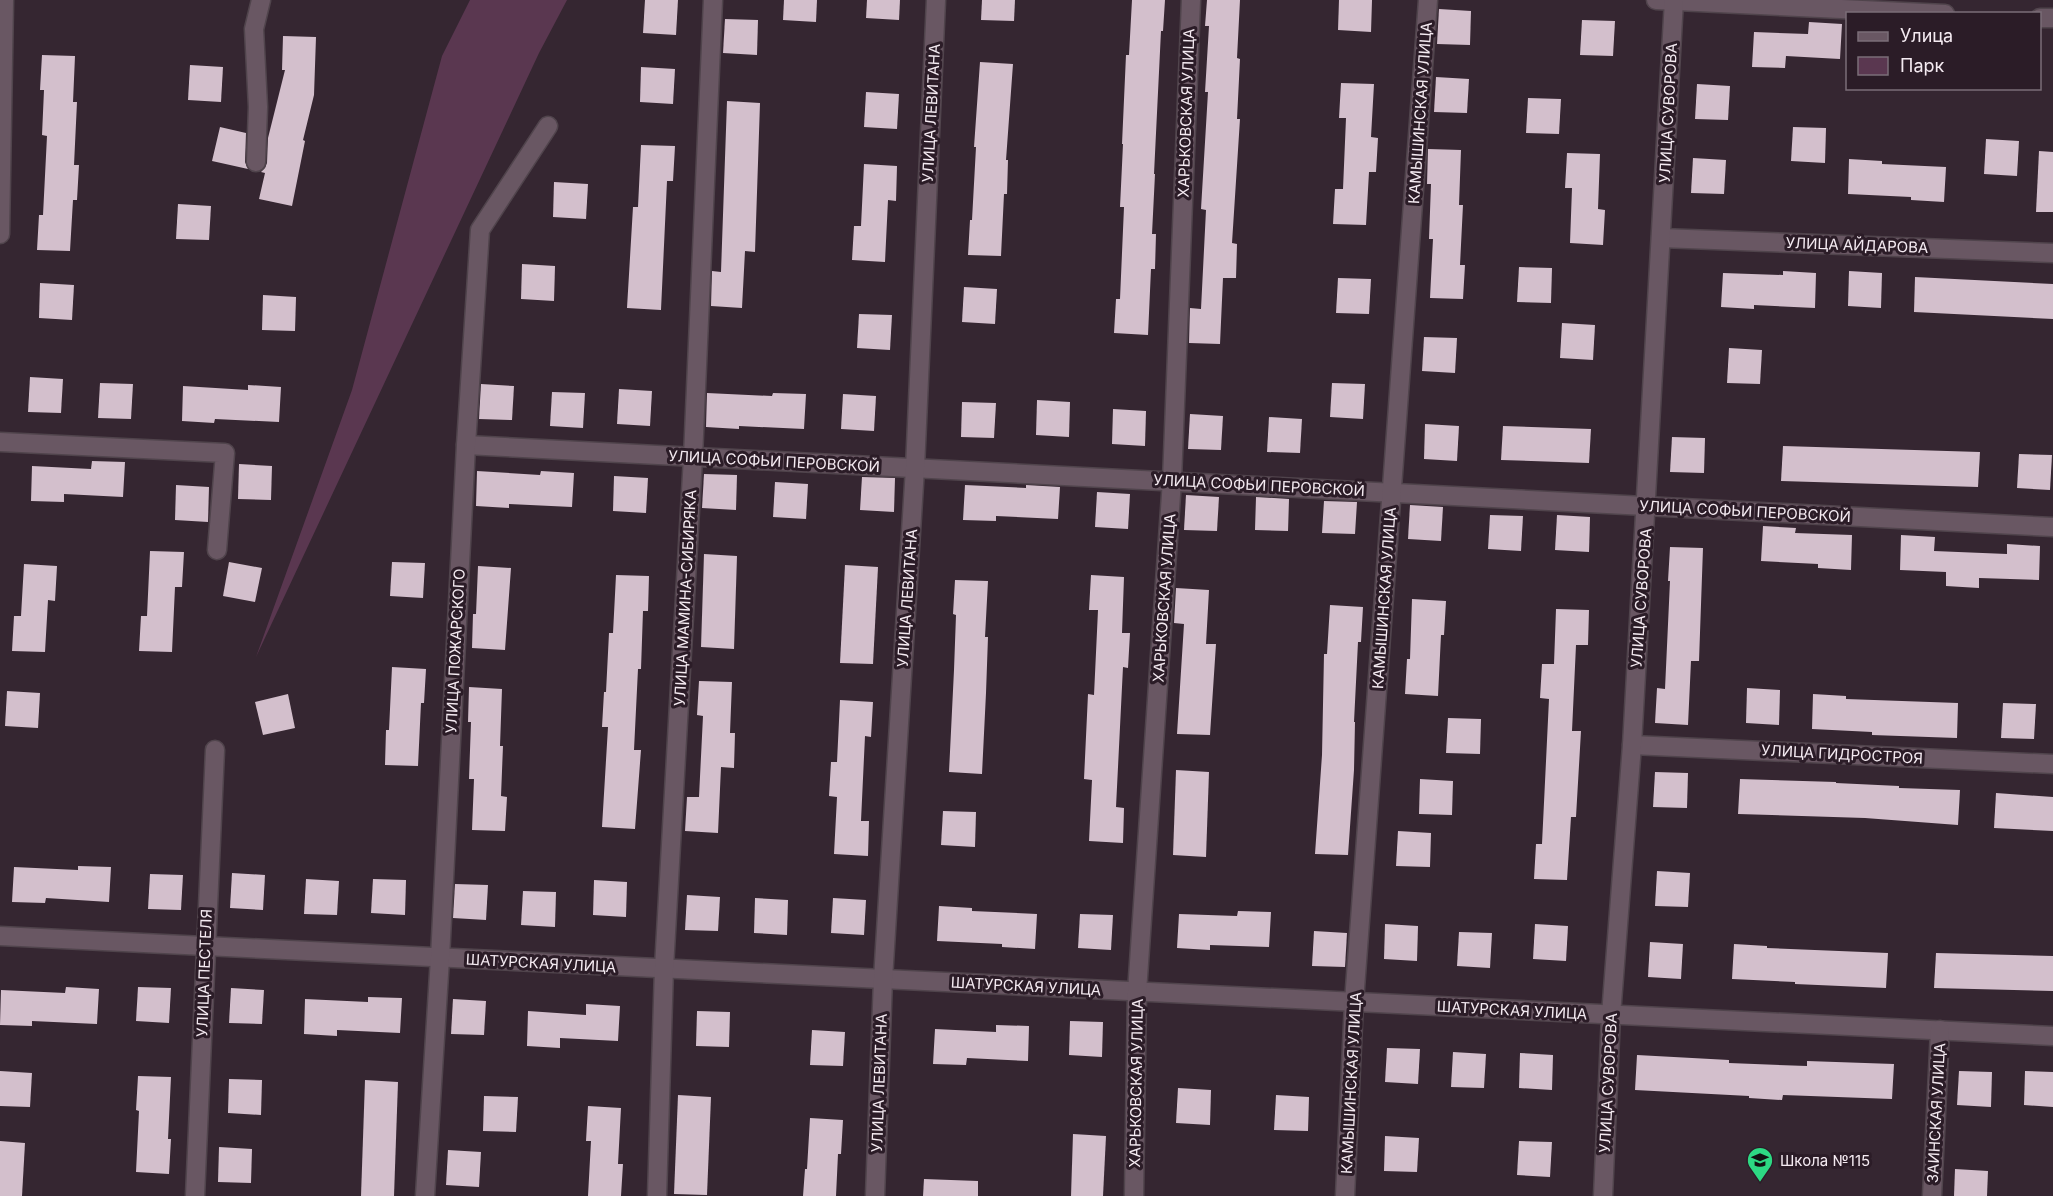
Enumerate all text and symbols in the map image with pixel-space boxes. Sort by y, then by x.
legend [1846,12,2041,90]
street label: КАМЫШИНСКАЯ УЛИЦА [1404,21,1436,205]
text: Улица [1900,25,1953,46]
street label: ХАРЬКОВСКАЯ УЛИЦА [1174,28,1198,198]
street label: УЛИЦА СУВОРОВА [1655,42,1681,184]
street label: УЛИЦА ЛЕВИТАНА [918,43,944,183]
text: Парк [1900,55,1945,76]
street label: УЛИЦА АЙДАРОВА [1785,233,1929,257]
street label: УЛИЦА СОФЬИ ПЕРОВСКОЙ [668,446,880,476]
street label: УЛИЦА СОФЬИ ПЕРОВСКОЙ [1153,470,1365,500]
street label: УЛИЦА МАМИНА-СИБИРЯКА [670,489,700,707]
street label: УЛИЦА СОФЬИ ПЕРОВСКОЙ [1639,496,1851,526]
street label: КАМЫШИНСКАЯ УЛИЦА [1368,506,1400,690]
street label: ХАРЬКОВСКАЯ УЛИЦА [1149,513,1179,683]
street label: УЛИЦА СУВОРОВА [1627,527,1655,669]
street label: УЛИЦА ЛЕВИТАНА [893,528,921,668]
street label: УЛИЦА ПОЖАРСКОГО [441,568,469,734]
street label: УЛИЦА ГИДРОСТРОЯ [1761,740,1923,768]
street label: УЛИЦА ПЕСТЕЛЯ [192,909,216,1037]
street label: ШАТУРСКАЯ УЛИЦА [465,950,617,976]
street label: ШАТУРСКАЯ УЛИЦА [950,973,1102,999]
street label: КАМЫШИНСКАЯ УЛИЦА [1337,991,1365,1175]
street label: ШАТУРСКАЯ УЛИЦА [1436,997,1588,1023]
street label: ХАРЬКОВСКАЯ УЛИЦА [1125,998,1147,1168]
street label: УЛИЦА СУВОРОВА [1595,1012,1621,1154]
street label: УЛИЦА ЛЕВИТАНА [867,1013,891,1153]
street label: ЗАИНСКАЯ УЛИЦА [1923,1042,1949,1184]
school or university icon: Школа №115 [1745,1145,1775,1183]
place label: Школа №115 [1780,1151,1870,1170]

